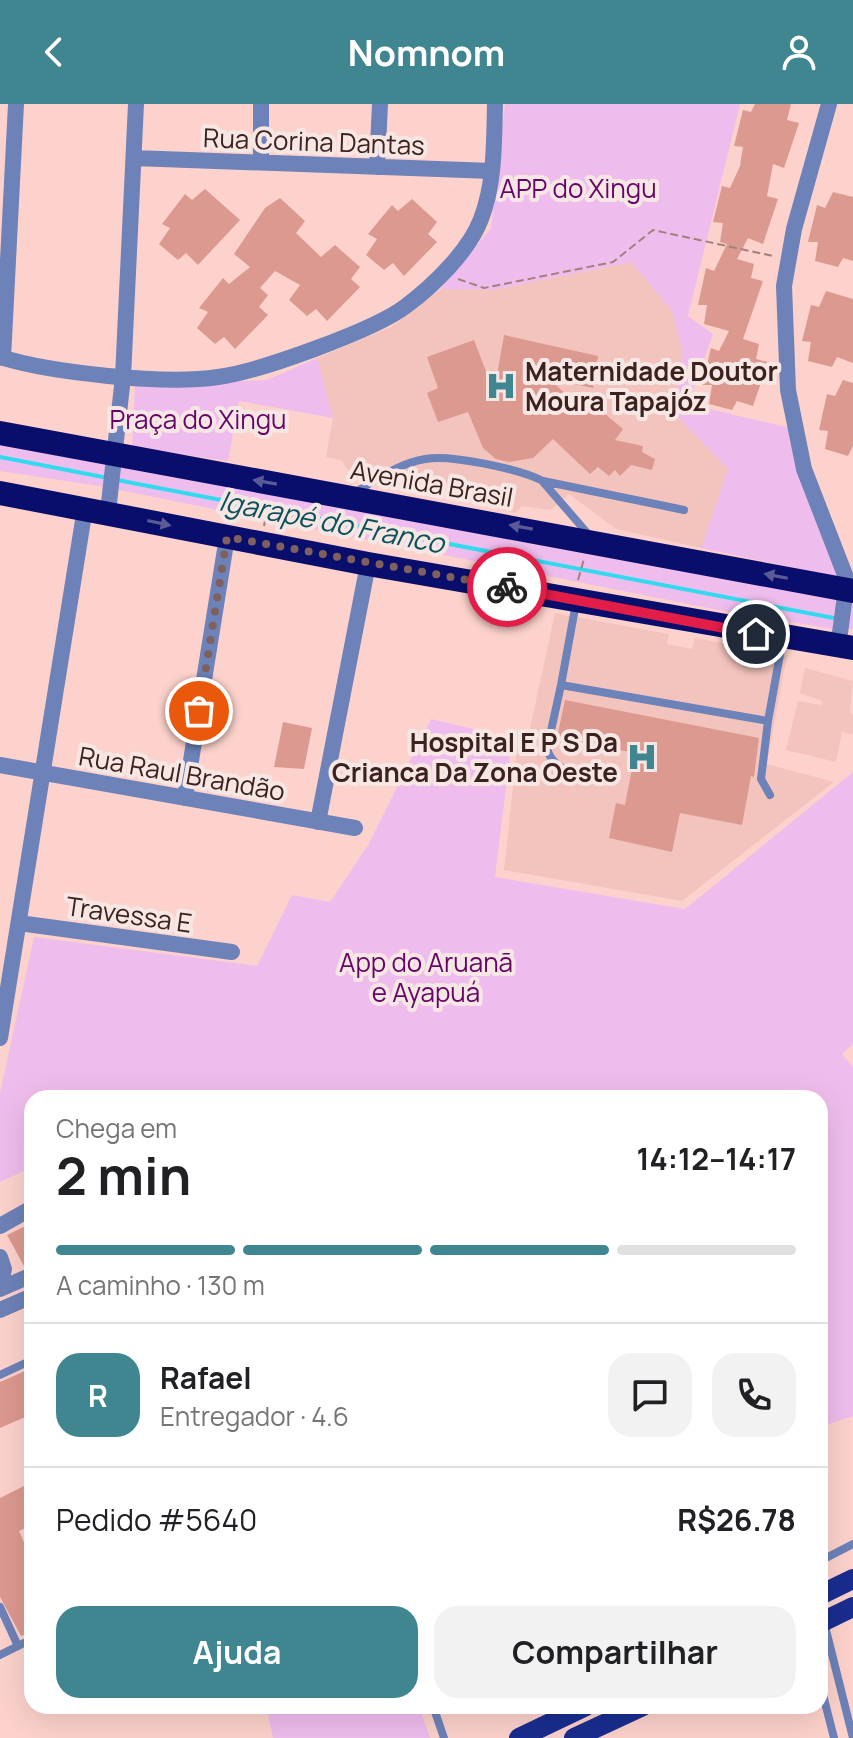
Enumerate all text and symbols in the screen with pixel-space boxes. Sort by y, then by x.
text: Nomnom [348,28,505,77]
icon: back [32,30,76,74]
icon: person [777,30,821,74]
street label: Rua Corina Dantas [203,119,425,163]
park label: APP do Xingu [499,170,657,206]
place label: Maternidade Doutor Moura Tapajóz [525,353,778,419]
hospital icon: Maternidade Doutor Moura Tapajóz [484,369,518,403]
park label: Praça do Xingu [109,401,287,437]
street label: Avenida Brasil [348,451,516,515]
one-way arrow [252,475,277,487]
water label: Igarapé do Franco [216,481,449,562]
one-way arrow [147,517,172,530]
one-way arrow [508,521,533,533]
courier [467,547,547,627]
icon: bike [485,565,529,609]
one-way arrow [764,570,789,582]
pin [722,600,790,668]
icon: home [734,612,778,656]
pin [165,677,233,745]
icon: bag [177,689,221,733]
place label: Hospital E P S Da Crianca Da Zona Oeste [332,724,618,790]
street label: Rua Raul Brandão [76,737,288,809]
hospital icon: Hospital E P S Da Crianca Da Zona Oeste [625,740,659,774]
street label: Travessa E [64,887,194,941]
park label: App do Aruanã e Ayapuá [339,944,513,1010]
text: Chega em [56,1110,177,1146]
text: 14:12–14:17 [636,1138,796,1179]
text: 2 min [56,1140,191,1211]
text: A caminho · 130 m [56,1267,265,1303]
button: chat [608,1353,692,1437]
button: phone [712,1353,796,1437]
text: Rafael [160,1357,252,1398]
text: R [88,1375,108,1416]
text: Entregador · 4.6 [160,1398,349,1434]
text: Pedido #5640 [56,1499,257,1540]
text: R$26.78 [677,1499,796,1540]
button: Ajuda [56,1606,418,1698]
button: Compartilhar [434,1606,796,1698]

